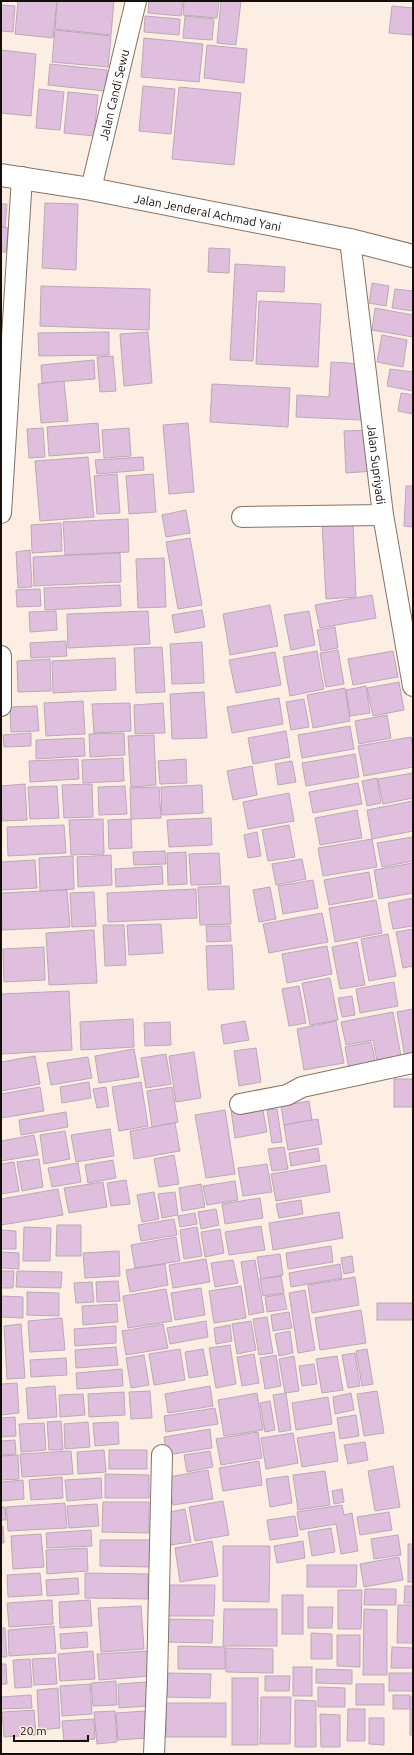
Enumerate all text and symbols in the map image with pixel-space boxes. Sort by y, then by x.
street label: Jalan Candi Sewu [96,48,131,142]
street label: Jalan Jenderal Achmad Yani [133,191,282,233]
street label: Jalan Supriyadi [366,424,388,505]
scale bar [14,1717,88,1743]
text: 20 m [20,1724,47,1737]

